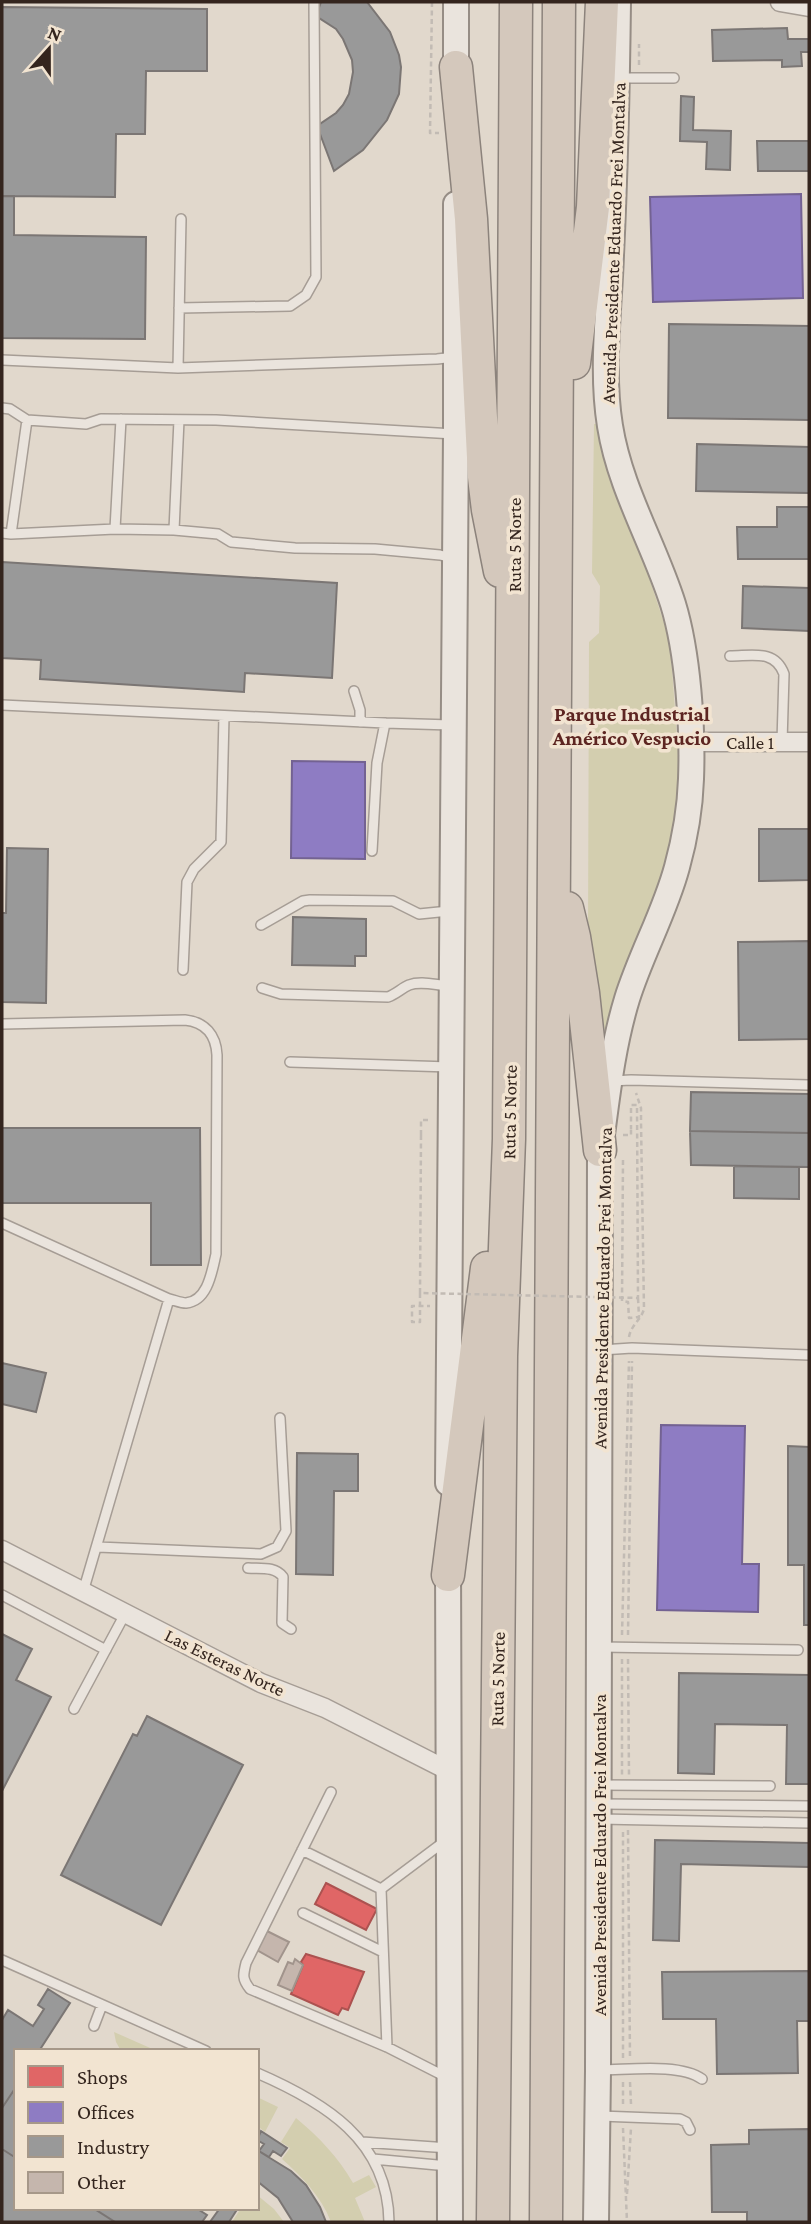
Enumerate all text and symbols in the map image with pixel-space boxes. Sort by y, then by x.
north arrow [14,14,84,84]
text: N [45,21,65,46]
street label: Avenida Presidente Eduardo Frei Montalva [597,82,630,404]
street label: Ruta 5 Norte [504,498,525,592]
district label: Parque Industrial Américo Vespucio [552,702,711,750]
street label: Calle 1 [726,732,774,753]
street label: Ruta 5 Norte [498,1065,521,1159]
street label: Avenida Presidente Eduardo Frei Montalva [589,1127,616,1449]
street label: Las Esteras Norte [161,1624,288,1701]
street label: Ruta 5 Norte [486,1632,509,1726]
street label: Avenida Presidente Eduardo Frei Montalva [589,1694,610,2016]
legend [14,2049,259,2210]
text: Shops [77,2065,128,2089]
text: Offices [77,2100,135,2124]
text: Industry [77,2135,150,2159]
text: Other [77,2170,127,2194]

